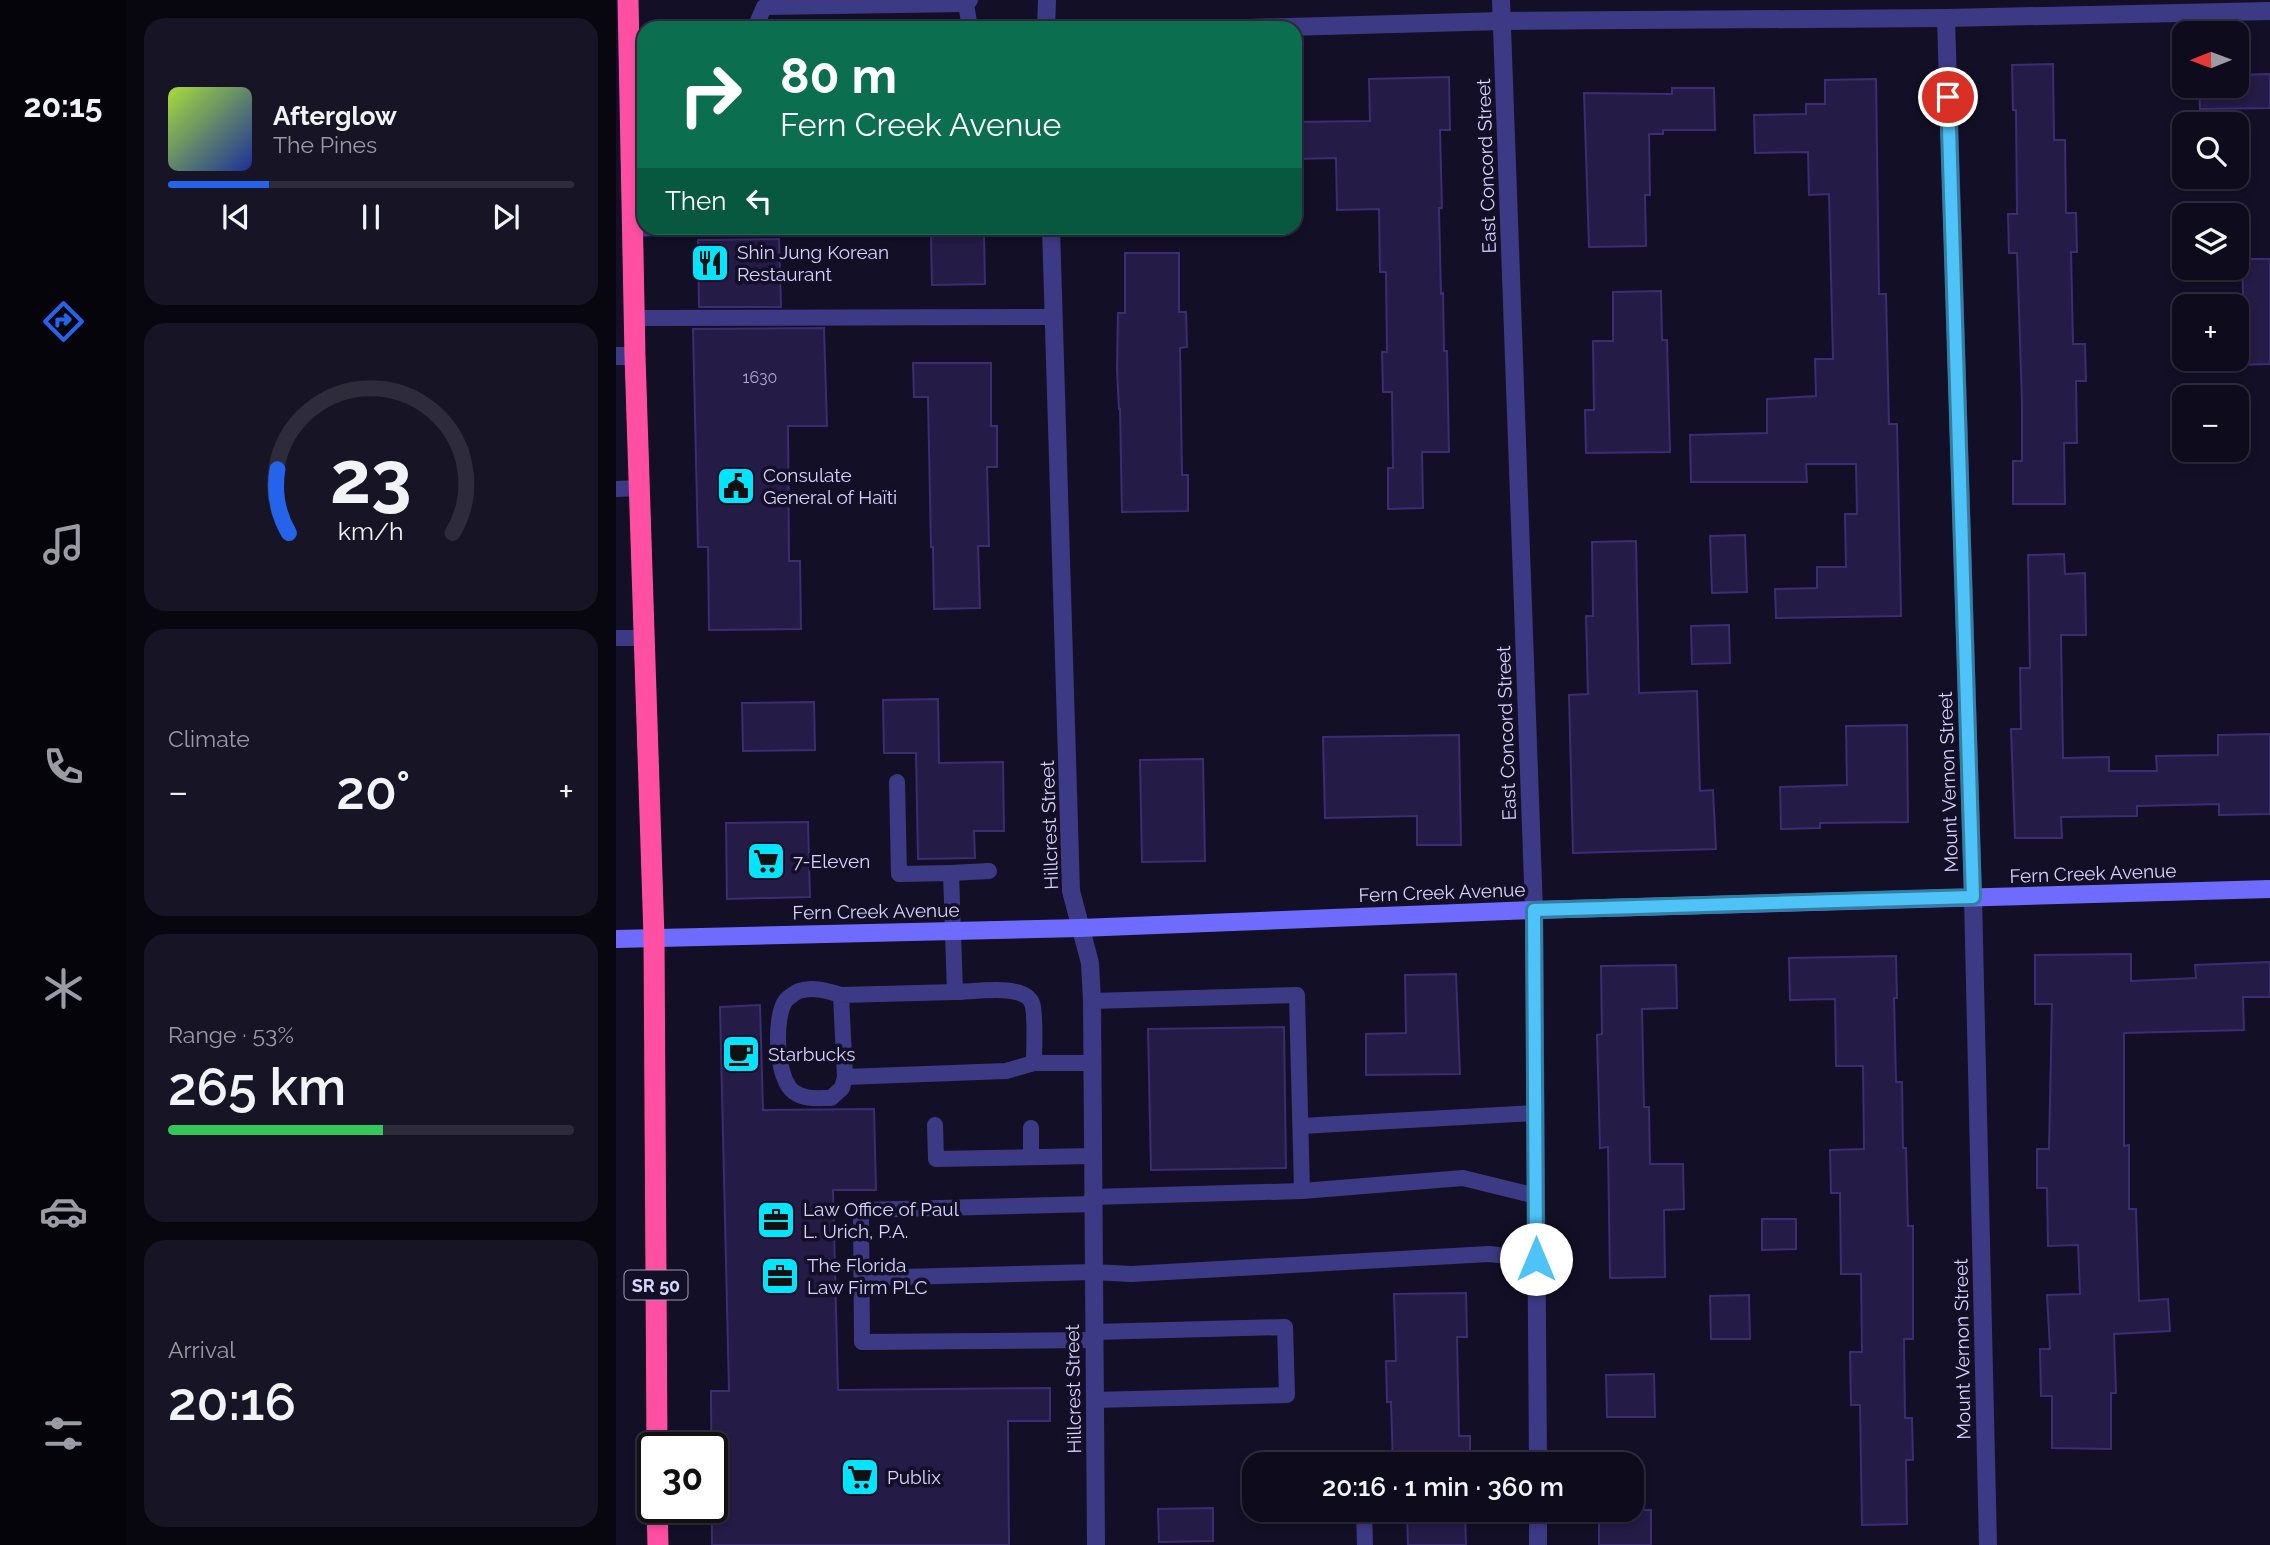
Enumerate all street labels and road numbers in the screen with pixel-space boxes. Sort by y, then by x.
street label: East Concord Street [1472,78,1500,254]
street label: East Concord Street [1492,645,1520,821]
street label: Mount Vernon Street [1934,691,1962,873]
street label: Hillcrest Street [1036,759,1062,890]
street label: Fern Creek Avenue [2009,859,2177,887]
street label: Fern Creek Avenue [1358,878,1526,906]
street label: Fern Creek Avenue [792,899,960,923]
street label: Mount Vernon Street [1949,1258,1975,1440]
road number: SR 50 [624,1270,688,1300]
street label: Hillcrest Street [1061,1323,1085,1454]

